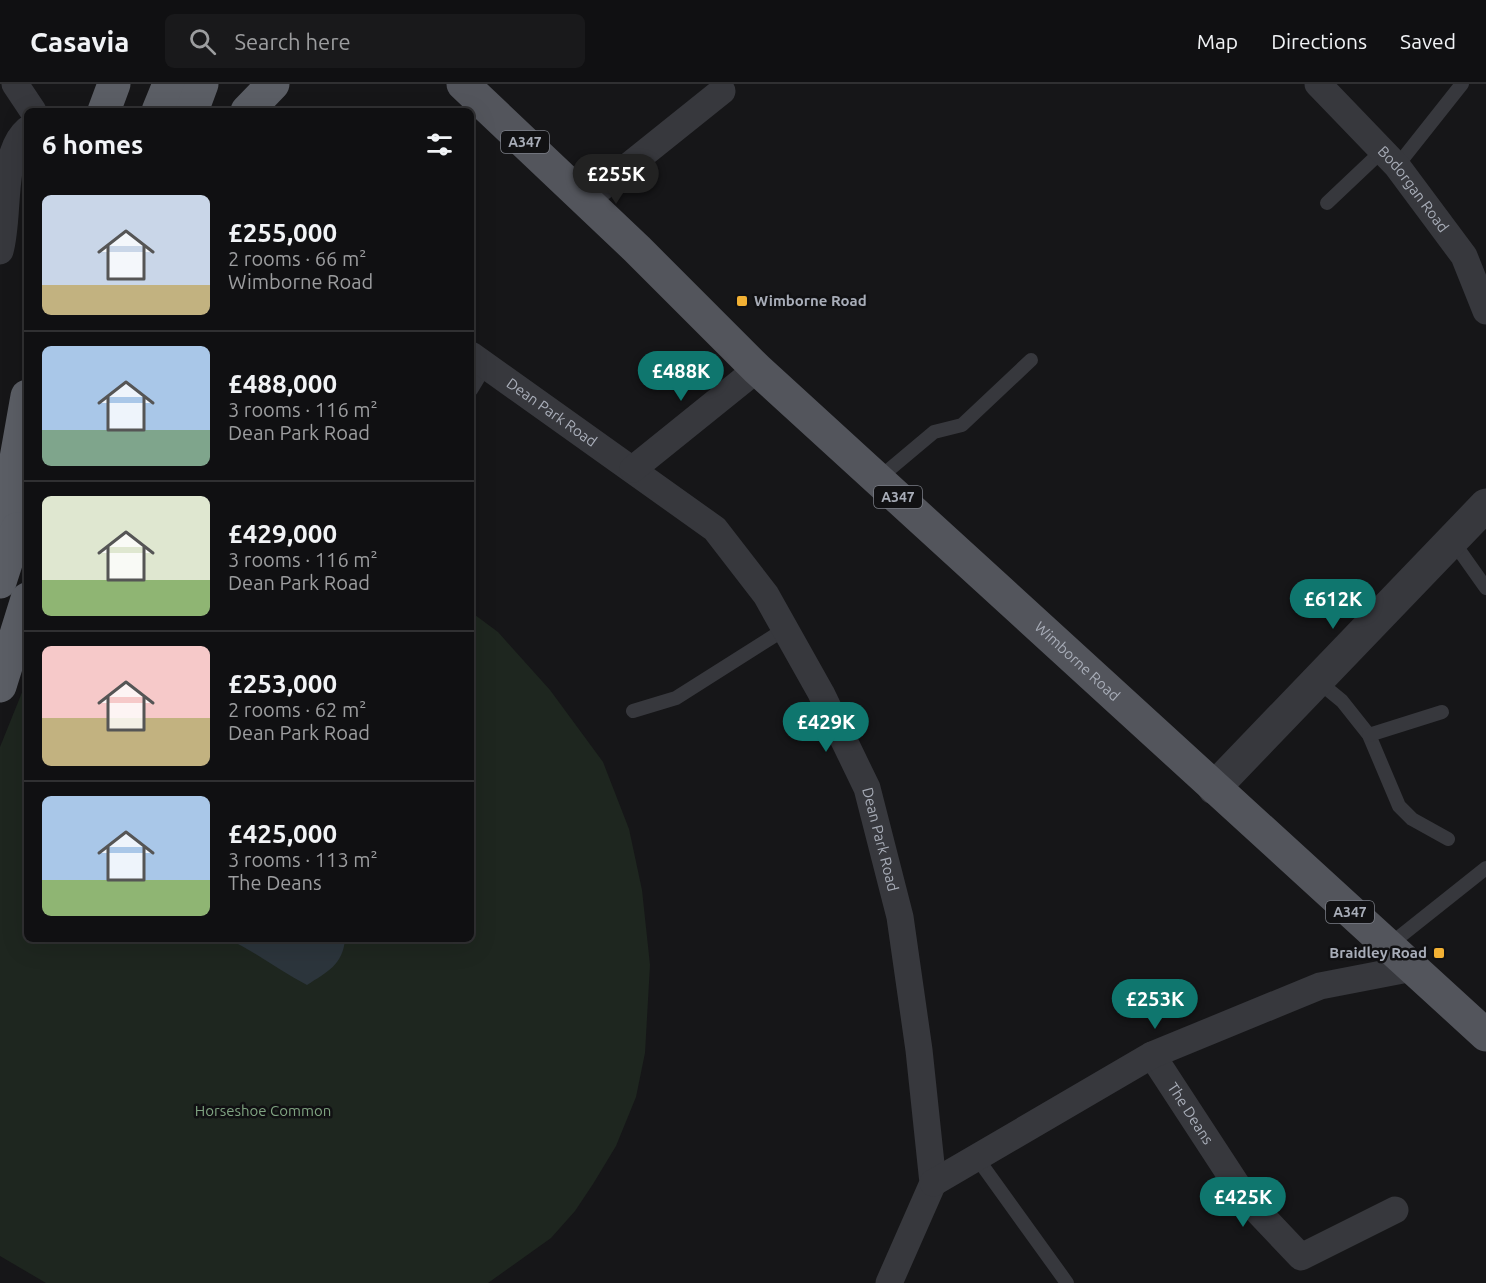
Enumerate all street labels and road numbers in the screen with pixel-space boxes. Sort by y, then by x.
road number: A347 [501,131,549,153]
street label: Bodorgan Road [1374,142,1452,235]
street label: Dean Park Road [504,374,600,450]
road number: A347 [874,486,922,508]
street label: Wimborne Road [1031,618,1123,704]
street label: Dean Park Road [859,786,902,893]
road number: A347 [1326,901,1374,923]
street label: The Deans [1164,1079,1217,1147]

